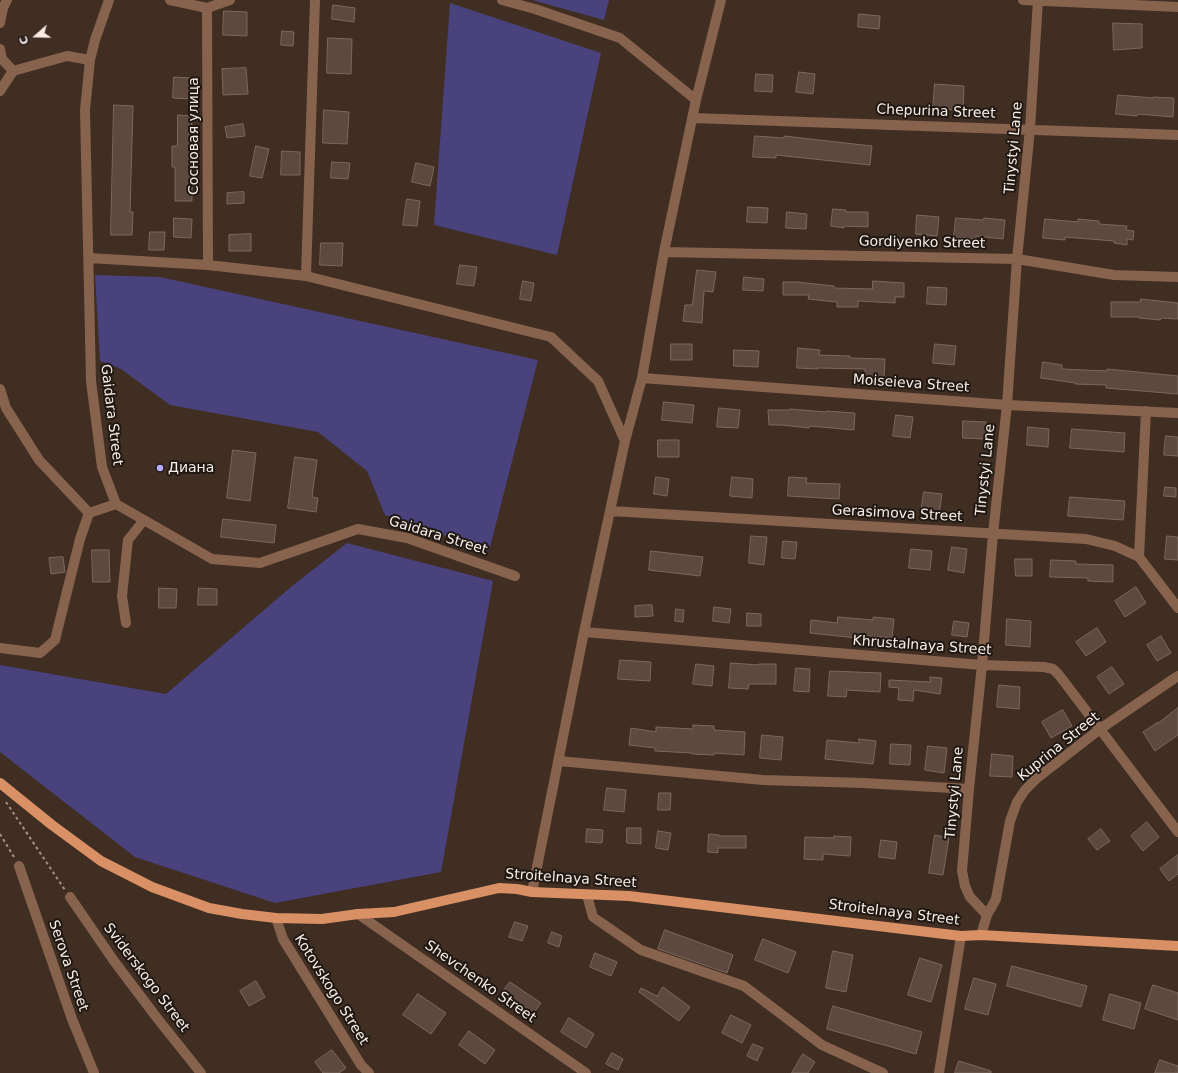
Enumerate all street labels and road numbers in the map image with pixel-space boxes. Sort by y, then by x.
street label: Сосновая улица [186,77,202,195]
street label: Tinystyi Lane [1002,101,1026,195]
street label: Chepurina Street [876,102,996,122]
street label: Gordiyenko Street [859,233,985,253]
street label: Gaidara Street [96,363,126,467]
street label: Moiseieva Street [852,372,970,396]
street label: Tinystyi Lane [973,423,999,517]
street label: Gerasimova Street [831,502,963,526]
street label: Gaidara Street [387,513,489,559]
street label: Khrustalnaya Street [852,633,992,659]
street label: Kuprina Street [1015,709,1103,785]
street label: Tinystyi Lane [943,746,967,840]
street label: Stroitelnaya Street [505,866,637,892]
street label: Stroitelnaya Street [828,897,960,929]
street label: Serova Street [45,918,91,1014]
street label: Sviderskogo Street [100,920,192,1036]
street label: Kotovskogo Street [290,932,372,1048]
street label: Shevchenko Street [421,937,539,1027]

